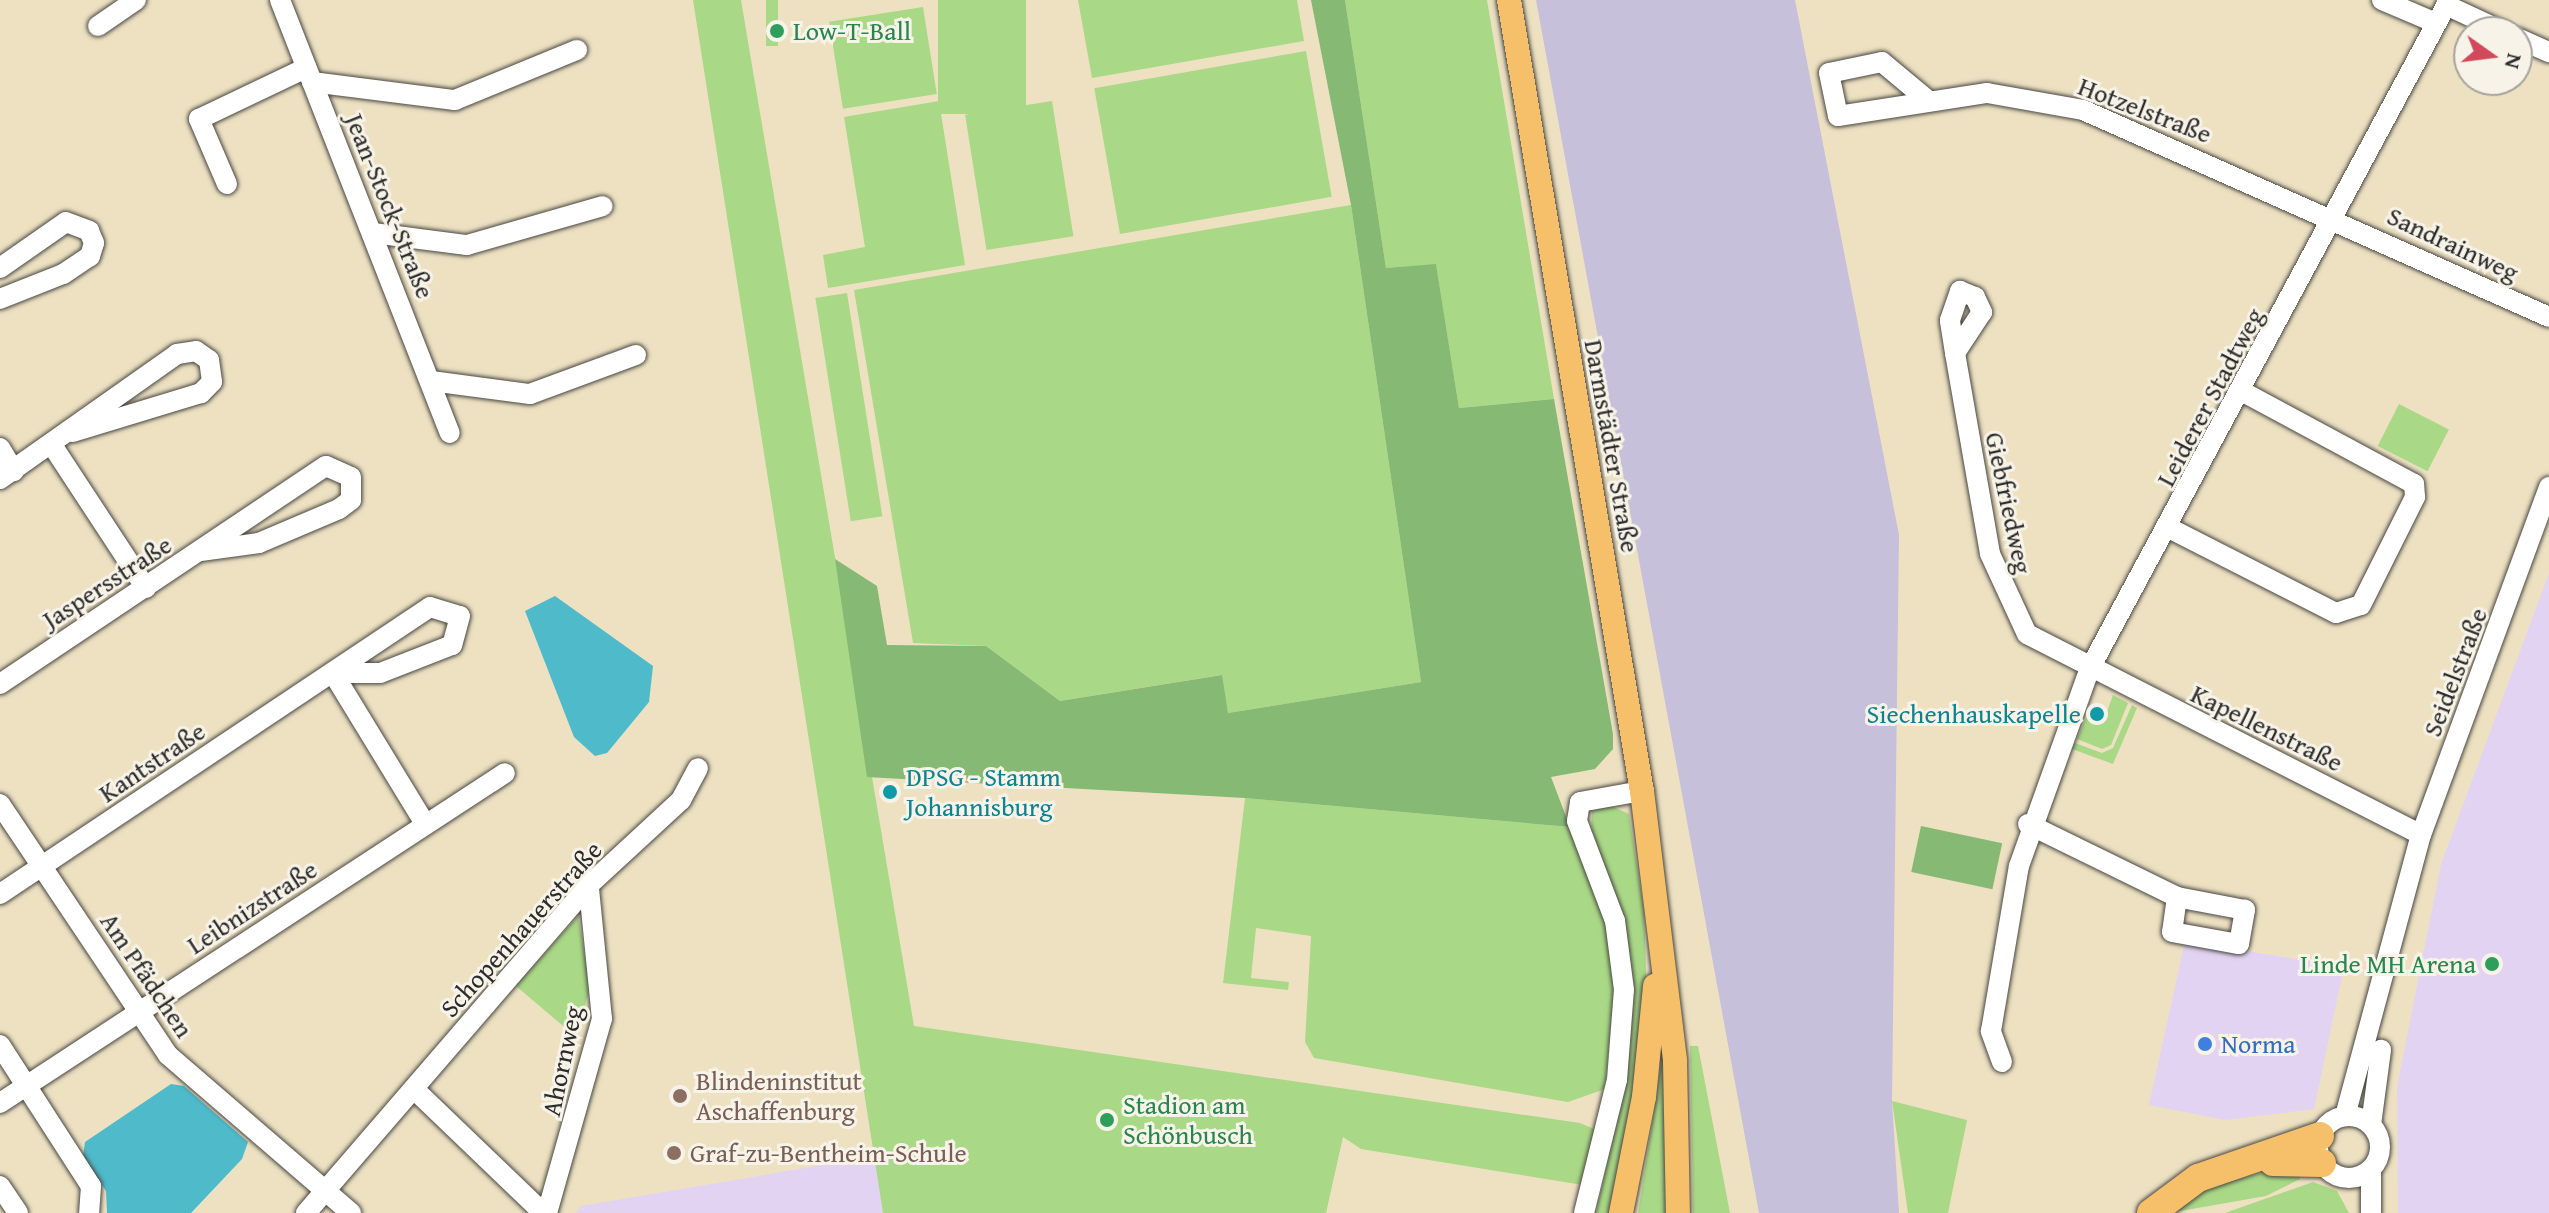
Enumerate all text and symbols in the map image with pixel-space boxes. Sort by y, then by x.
place label: Low-T-Ball [793,15,911,47]
north arrow [2453,16,2533,96]
marker: Low-T-Ball [768,22,786,40]
text: N [2497,50,2532,72]
street label: Hotzelstraße [2074,70,2216,150]
street label: Jean-Stock-Straße [339,109,441,303]
street label: Sandrainweg [2382,200,2524,288]
street label: Leiderer Stadtweg [2150,302,2270,492]
street label: Darmstädter Straße [1578,337,1646,555]
street label: Giebfriedweg [1979,429,2039,577]
street label: Jaspersstraße [37,529,177,635]
street label: Seidelstraße [2416,603,2494,741]
street label: Kapellenstraße [2186,678,2348,778]
place label: Siechenhauskapelle [1866,698,2081,730]
marker: Siechenhauskapelle [2088,705,2106,723]
street label: Kantstraße [93,715,211,809]
place label: DPSG - Stamm Johannisburg [906,761,1061,822]
marker: DPSG - Stamm Johannisburg [881,783,899,801]
street label: Schopenhauerstraße [434,835,608,1023]
street label: Leibnizstraße [181,853,323,961]
street label: Am Pfädchen [94,907,200,1043]
place label: Linde MH Arena [2300,948,2476,980]
marker: Linde MH Arena [2483,955,2501,973]
street label: Ahornweg [535,1003,589,1119]
place label: Norma [2221,1028,2296,1060]
marker: Norma [2196,1035,2214,1053]
place label: Blindeninstitut Aschaffenburg [696,1065,862,1126]
marker: Blindeninstitut Aschaffenburg [671,1087,689,1105]
place label: Stadion am Schönbusch [1123,1089,1253,1150]
marker: Stadion am Schönbusch [1098,1111,1116,1129]
place label: Graf-zu-Bentheim-Schule [690,1137,967,1169]
marker: Graf-zu-Bentheim-Schule [665,1144,683,1162]

